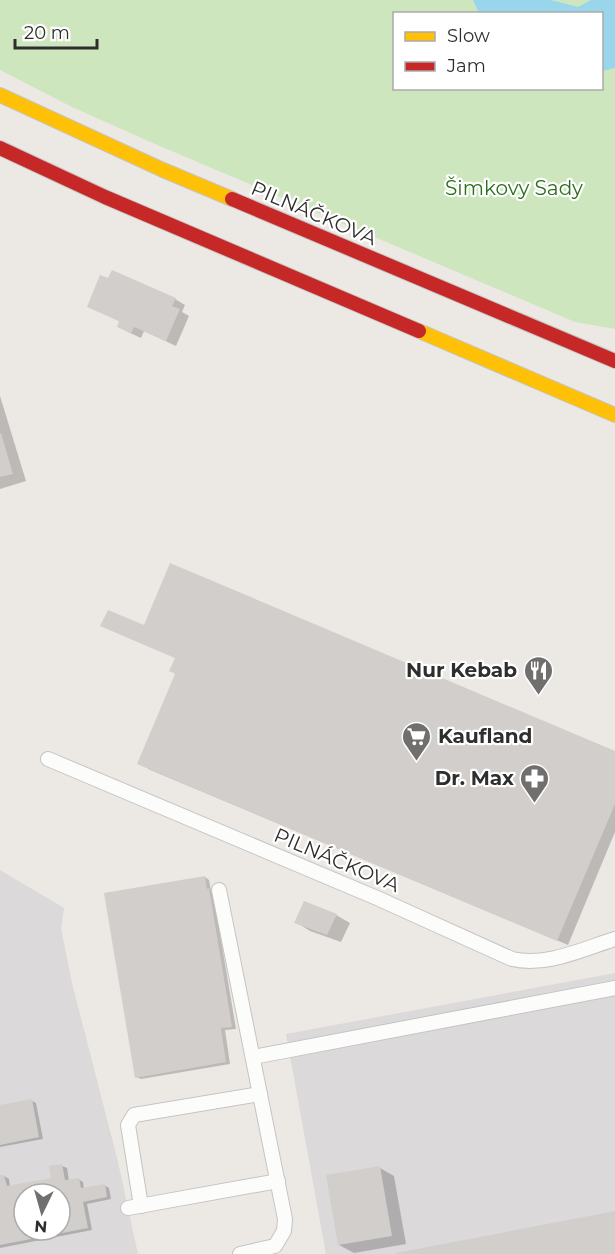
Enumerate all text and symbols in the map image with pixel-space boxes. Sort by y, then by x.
scale bar [15,12,98,50]
legend [393,12,603,90]
text: 20 m [24,22,70,44]
text: Slow [447,25,490,47]
text: Jam [446,55,486,77]
street label: PILNÁČKOVA [248,176,381,250]
park label: Šimkovy Sady [445,176,583,200]
restaurant icon: Nur Kebab [522,654,554,696]
place label: Nur Kebab [406,658,517,682]
supermarket icon: Kaufland [401,720,433,762]
place label: Kaufland [438,724,532,748]
pharmacy icon: Dr. Max [519,762,551,804]
place label: Dr. Max [435,766,514,790]
street label: PILNÁČKOVA [271,823,404,897]
north arrow [12,1182,72,1242]
text: N [33,1216,48,1236]

